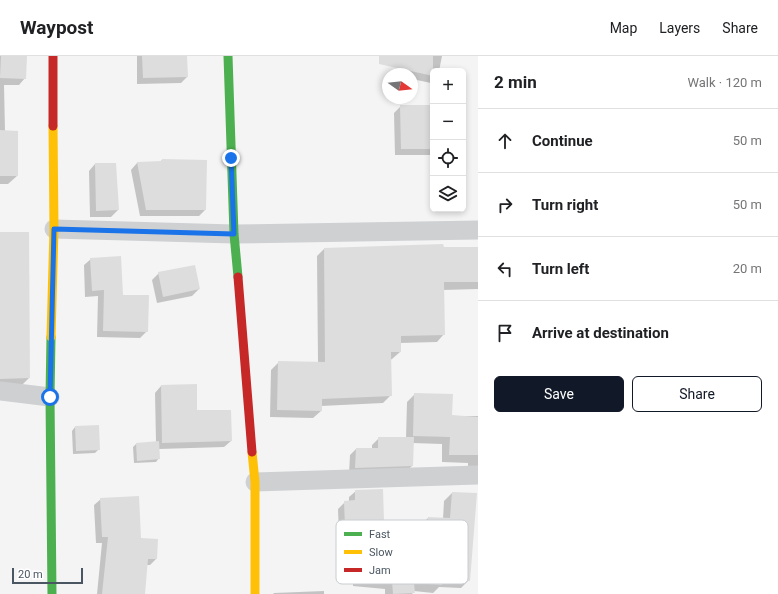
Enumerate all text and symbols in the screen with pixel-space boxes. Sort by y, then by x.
text: Waypost [20,16,94,39]
text: Map [610,20,637,36]
text: Layers [659,20,700,36]
text: Share [722,20,758,36]
north arrow [382,68,418,104]
map controls [430,68,466,212]
button: + [430,68,466,104]
text: 2 min [494,72,537,92]
text: Walk · 120 m [687,75,762,90]
button: − [430,104,466,140]
icon: ahead [494,130,516,152]
text: Continue [532,132,593,150]
text: 50 m [733,133,762,148]
button: locate [430,140,466,176]
route end [222,149,240,167]
button: layers [430,176,466,212]
icon: right [494,194,516,216]
text: Turn right [532,196,598,214]
text: 50 m [733,197,762,212]
icon: left [494,258,516,280]
text: Turn left [532,260,589,278]
text: 20 m [733,261,762,276]
icon: arrive [494,322,516,344]
text: Arrive at destination [532,324,669,342]
button: Save [494,376,624,412]
button: Share [632,376,762,412]
route start [41,388,59,406]
legend [336,520,468,584]
text: Fast [369,528,391,541]
text: Slow [369,546,393,559]
text: Jam [369,564,391,577]
scale bar [12,566,83,585]
text: 20 m [18,568,43,581]

